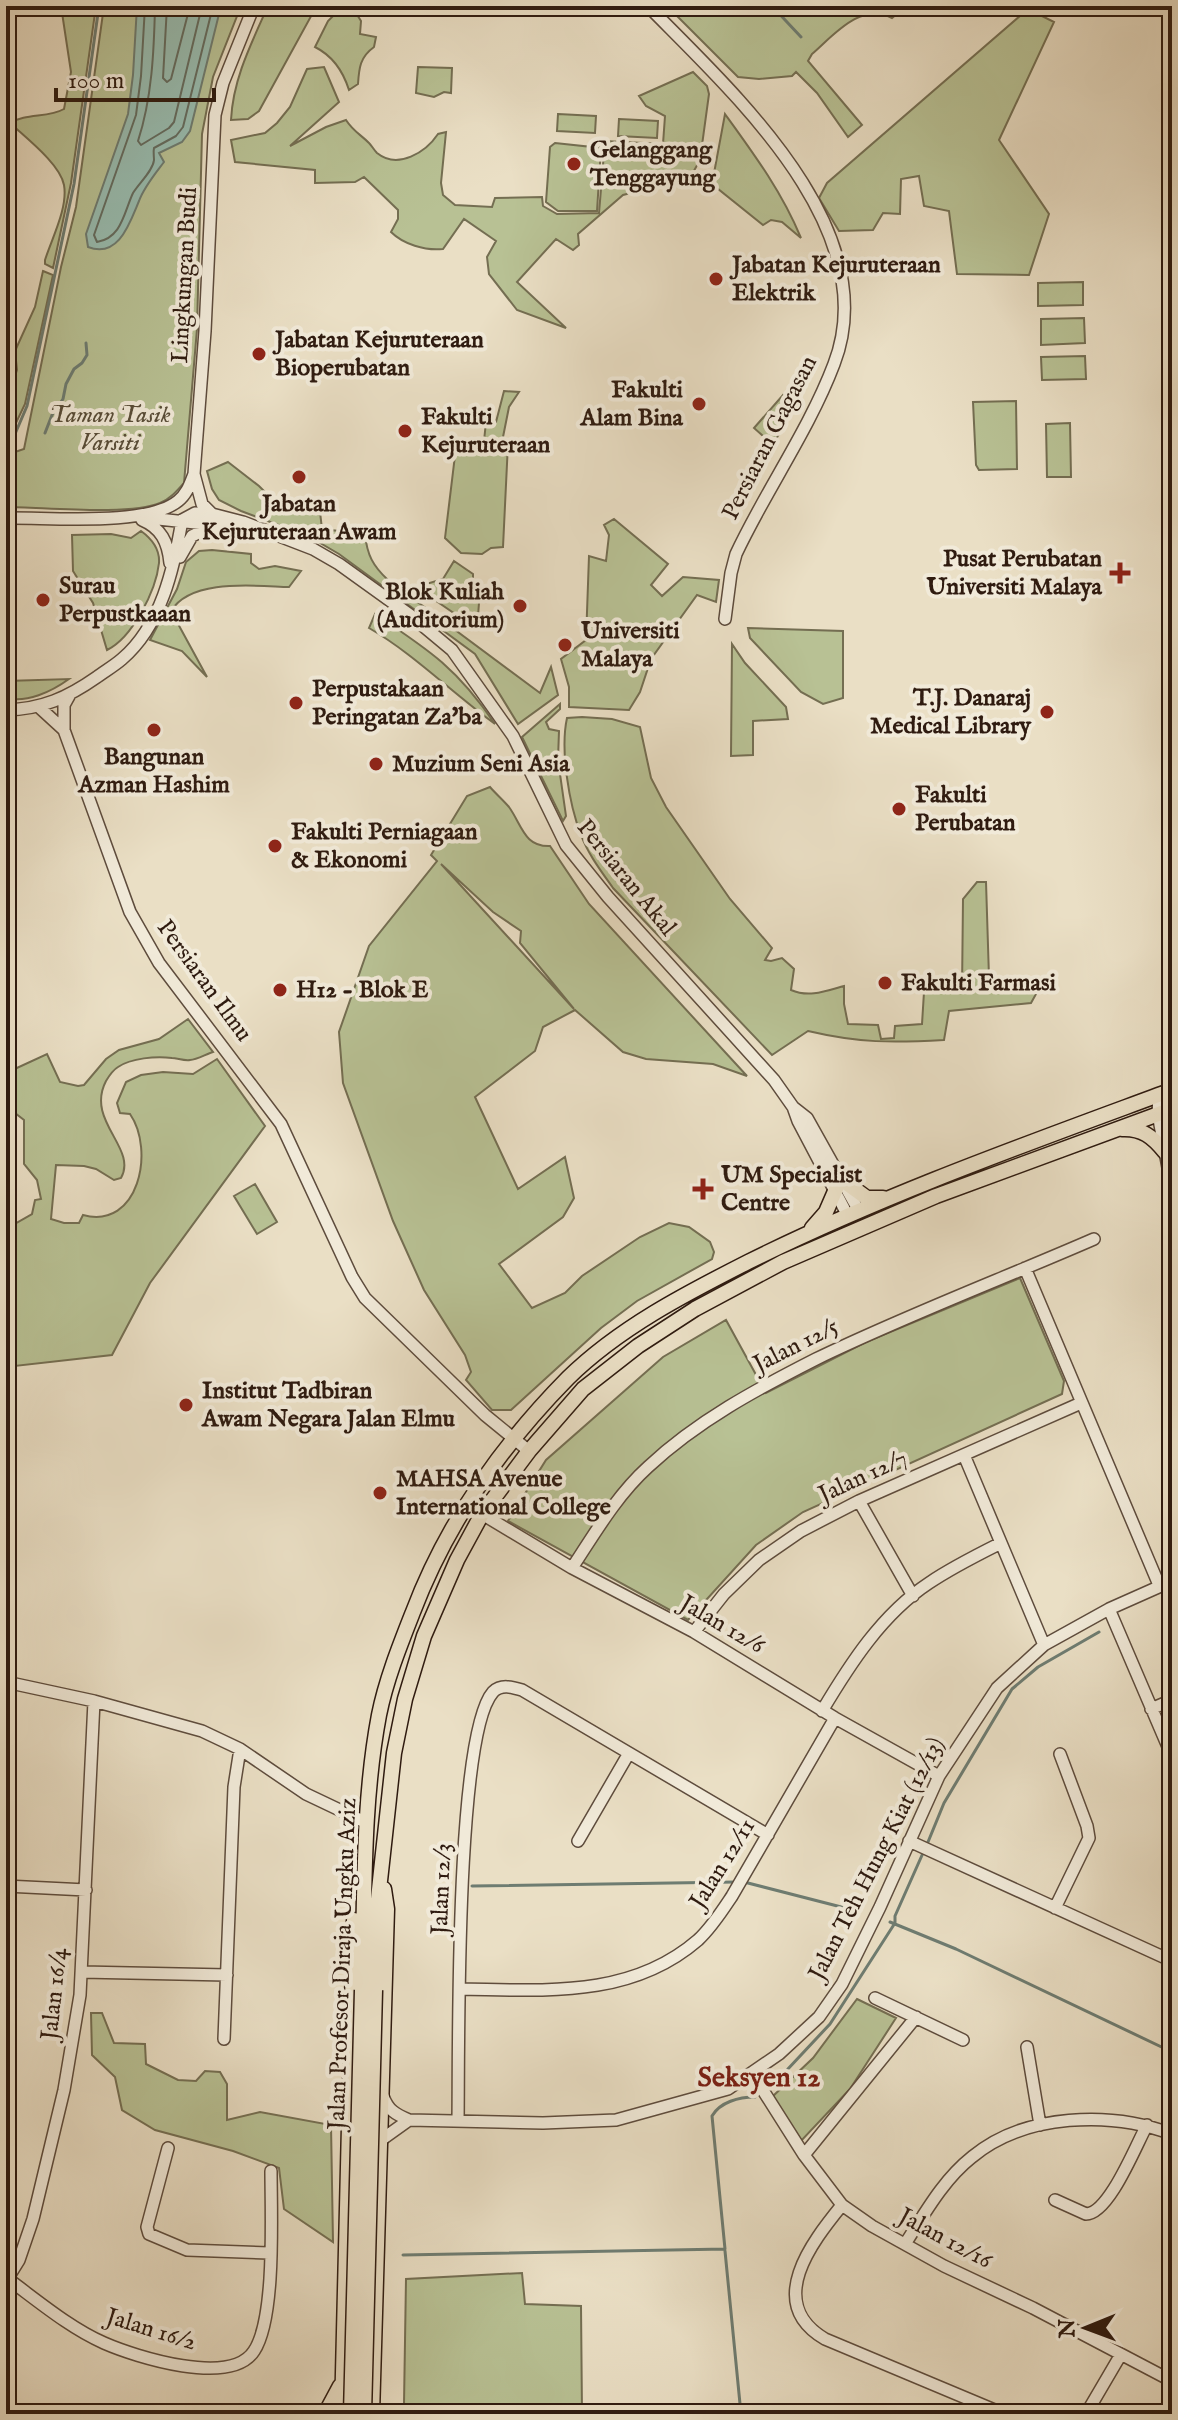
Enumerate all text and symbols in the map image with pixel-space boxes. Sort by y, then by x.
scale bar [56,52,214,102]
text: 100 m [68,66,124,97]
place label: Gelanggang Tenggayung [589,135,716,194]
marker: Gelanggang Tenggayung [565,155,583,173]
street label: Lingkungan Budi [165,186,205,364]
place label: Jabatan Kejuruteraan Elektrik [729,250,941,309]
marker: Jabatan Kejuruteraan Elektrik [707,270,725,288]
place label: Jabatan Kejuruteraan Bioperubatan [272,325,484,384]
marker: Jabatan Kejuruteraan Bioperubatan [250,345,268,363]
street label: Persiaran Gagasan [715,350,825,525]
place label: Fakulti Alam Bina [580,375,684,434]
marker: Fakulti Alam Bina [690,395,708,413]
park label: Taman Tasik Varsiti [49,400,171,459]
place label: Fakulti Kejuruteraan [421,402,551,461]
marker: Fakulti Kejuruteraan [396,422,414,440]
marker: Jabatan Kejuruteraan Awam [290,468,308,486]
place label: Jabatan Kejuruteraan Awam [202,489,397,548]
place label: Pusat Perubatan Universiti Malaya [926,544,1103,603]
marker: Pusat Perubatan Universiti Malaya [1109,562,1131,584]
place label: Surau Perpustkaaan [59,571,191,630]
place label: Blok Kuliah (Auditorium) [377,577,504,636]
marker: Surau Perpustkaaan [34,591,52,609]
marker: Blok Kuliah (Auditorium) [511,597,529,615]
place label: Universiti Malaya [580,616,680,675]
marker: Universiti Malaya [556,636,574,654]
place label: Perpustakaan Peringatan Za'ba [312,674,482,733]
place label: T.J. Danaraj Medical Library [870,683,1032,742]
marker: Perpustakaan Peringatan Za'ba [287,694,305,712]
marker: T.J. Danaraj Medical Library [1038,703,1056,721]
marker: Bangunan Azman Hashim [145,721,163,739]
place label: Bangunan Azman Hashim [77,742,230,801]
place label: Muzium Seni Asia [392,749,570,780]
marker: Muzium Seni Asia [367,755,385,773]
place label: Fakulti Perubatan [915,780,1016,839]
marker: Fakulti Perubatan [890,800,908,818]
street label: Persiaran Akal [569,813,683,943]
place label: Fakulti Perniagaan & Ekonomi [291,817,478,876]
marker: Fakulti Perniagaan & Ekonomi [266,837,284,855]
street label: Persiaran Ilmu [149,914,259,1048]
place label: Fakulti Farmasi [901,968,1056,999]
marker: Fakulti Farmasi [876,974,894,992]
place label: H12 - Blok E [296,975,429,1006]
marker: H12 - Blok E [271,981,289,999]
place label: UM Specialist Centre [720,1160,863,1219]
marker: UM Specialist Centre [692,1178,714,1200]
street label: Jalan 12/5 [745,1311,844,1382]
place label: Institut Tadbiran Awam Negara Jalan Elmu [201,1376,456,1435]
marker: Institut Tadbiran Awam Negara Jalan Elmu [177,1396,195,1414]
street label: Jalan 12/7 [811,1443,912,1512]
place label: MAHSA Avenue International College [396,1464,611,1523]
marker: MAHSA Avenue International College [371,1484,389,1502]
street label: Jalan 12/6 [671,1587,771,1662]
street label: Jalan Teh Hung Kiat (12/13) [801,1732,952,1989]
street label: Jalan Profesor Diraja Ungku Aziz [322,1797,364,2134]
street label: Jalan 12/11 [682,1813,763,1917]
street label: Jalan 12/3 [425,1843,459,1938]
street label: Jalan 16/4 [34,1946,75,2045]
district label: Seksyen 12 [698,2061,820,2096]
street label: Jalan 12/16 [890,2200,998,2277]
north arrow [1046,2288,1126,2368]
street label: Jalan 16/2 [99,2301,200,2358]
text: N [1054,2319,1082,2339]

